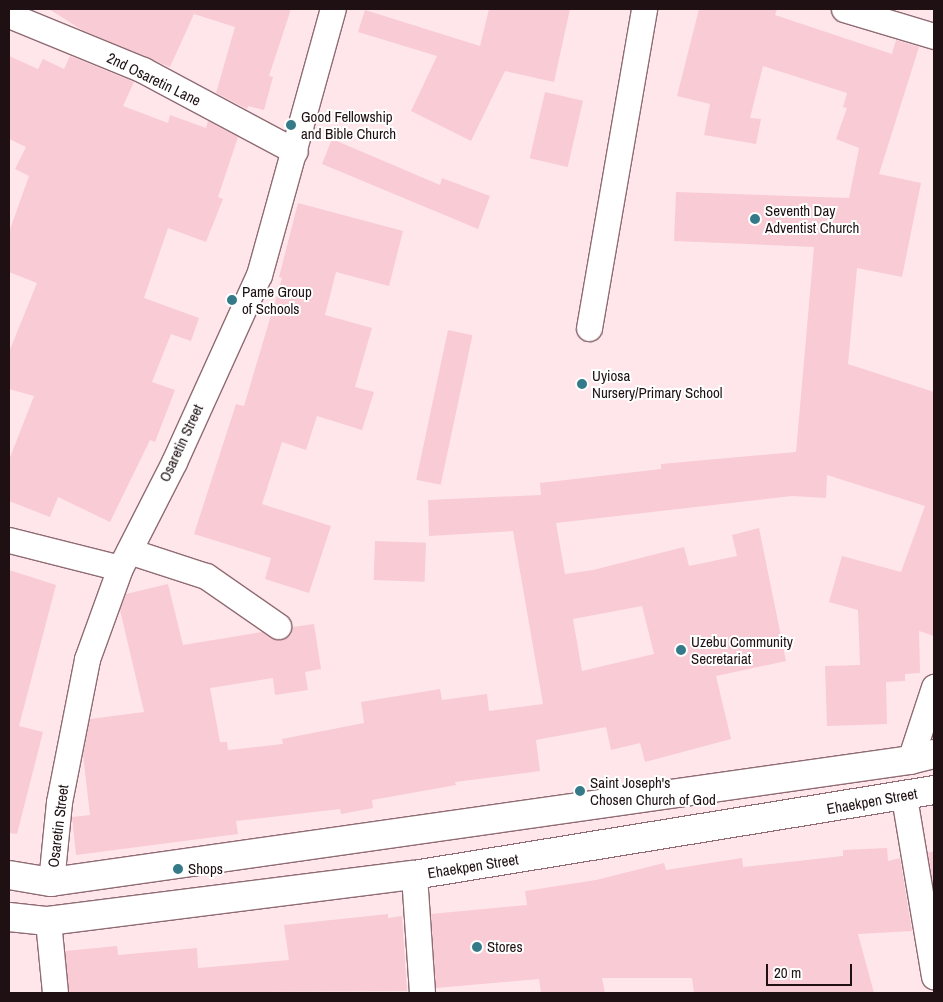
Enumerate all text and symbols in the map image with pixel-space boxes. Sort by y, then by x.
street label: 2nd Osaretin Lane [104,49,204,109]
place label: Good Fellowship and Bible Church [301,107,396,142]
marker: Good Fellowship and Bible Church [285,119,297,131]
place label: Seventh Day Adventist Church [765,201,859,236]
marker: Seventh Day Adventist Church [749,213,761,225]
place label: Pame Group of Schools [242,282,312,317]
marker: Pame Group of Schools [226,294,238,306]
place label: Uyiosa Nursery/Primary School [592,366,723,401]
marker: Uyiosa Nursery/Primary School [576,378,588,390]
street label: Osaretin Street [155,401,207,485]
place label: Uzebu Community Secretariat [691,632,793,667]
marker: Uzebu Community Secretariat [675,644,687,656]
place label: Saint Joseph's Chosen Church of God [590,773,716,808]
street label: Osaretin Street [44,784,72,868]
street label: Ehaekpen Street [825,784,919,818]
marker: Saint Joseph's Chosen Church of God [574,785,586,797]
street label: Ehaekpen Street [426,850,520,882]
place label: Shops [188,860,223,878]
marker: Shops [172,863,184,875]
place label: Stores [487,938,523,956]
marker: Stores [471,941,483,953]
scale bar [768,954,854,986]
text: 20 m [774,962,801,983]

